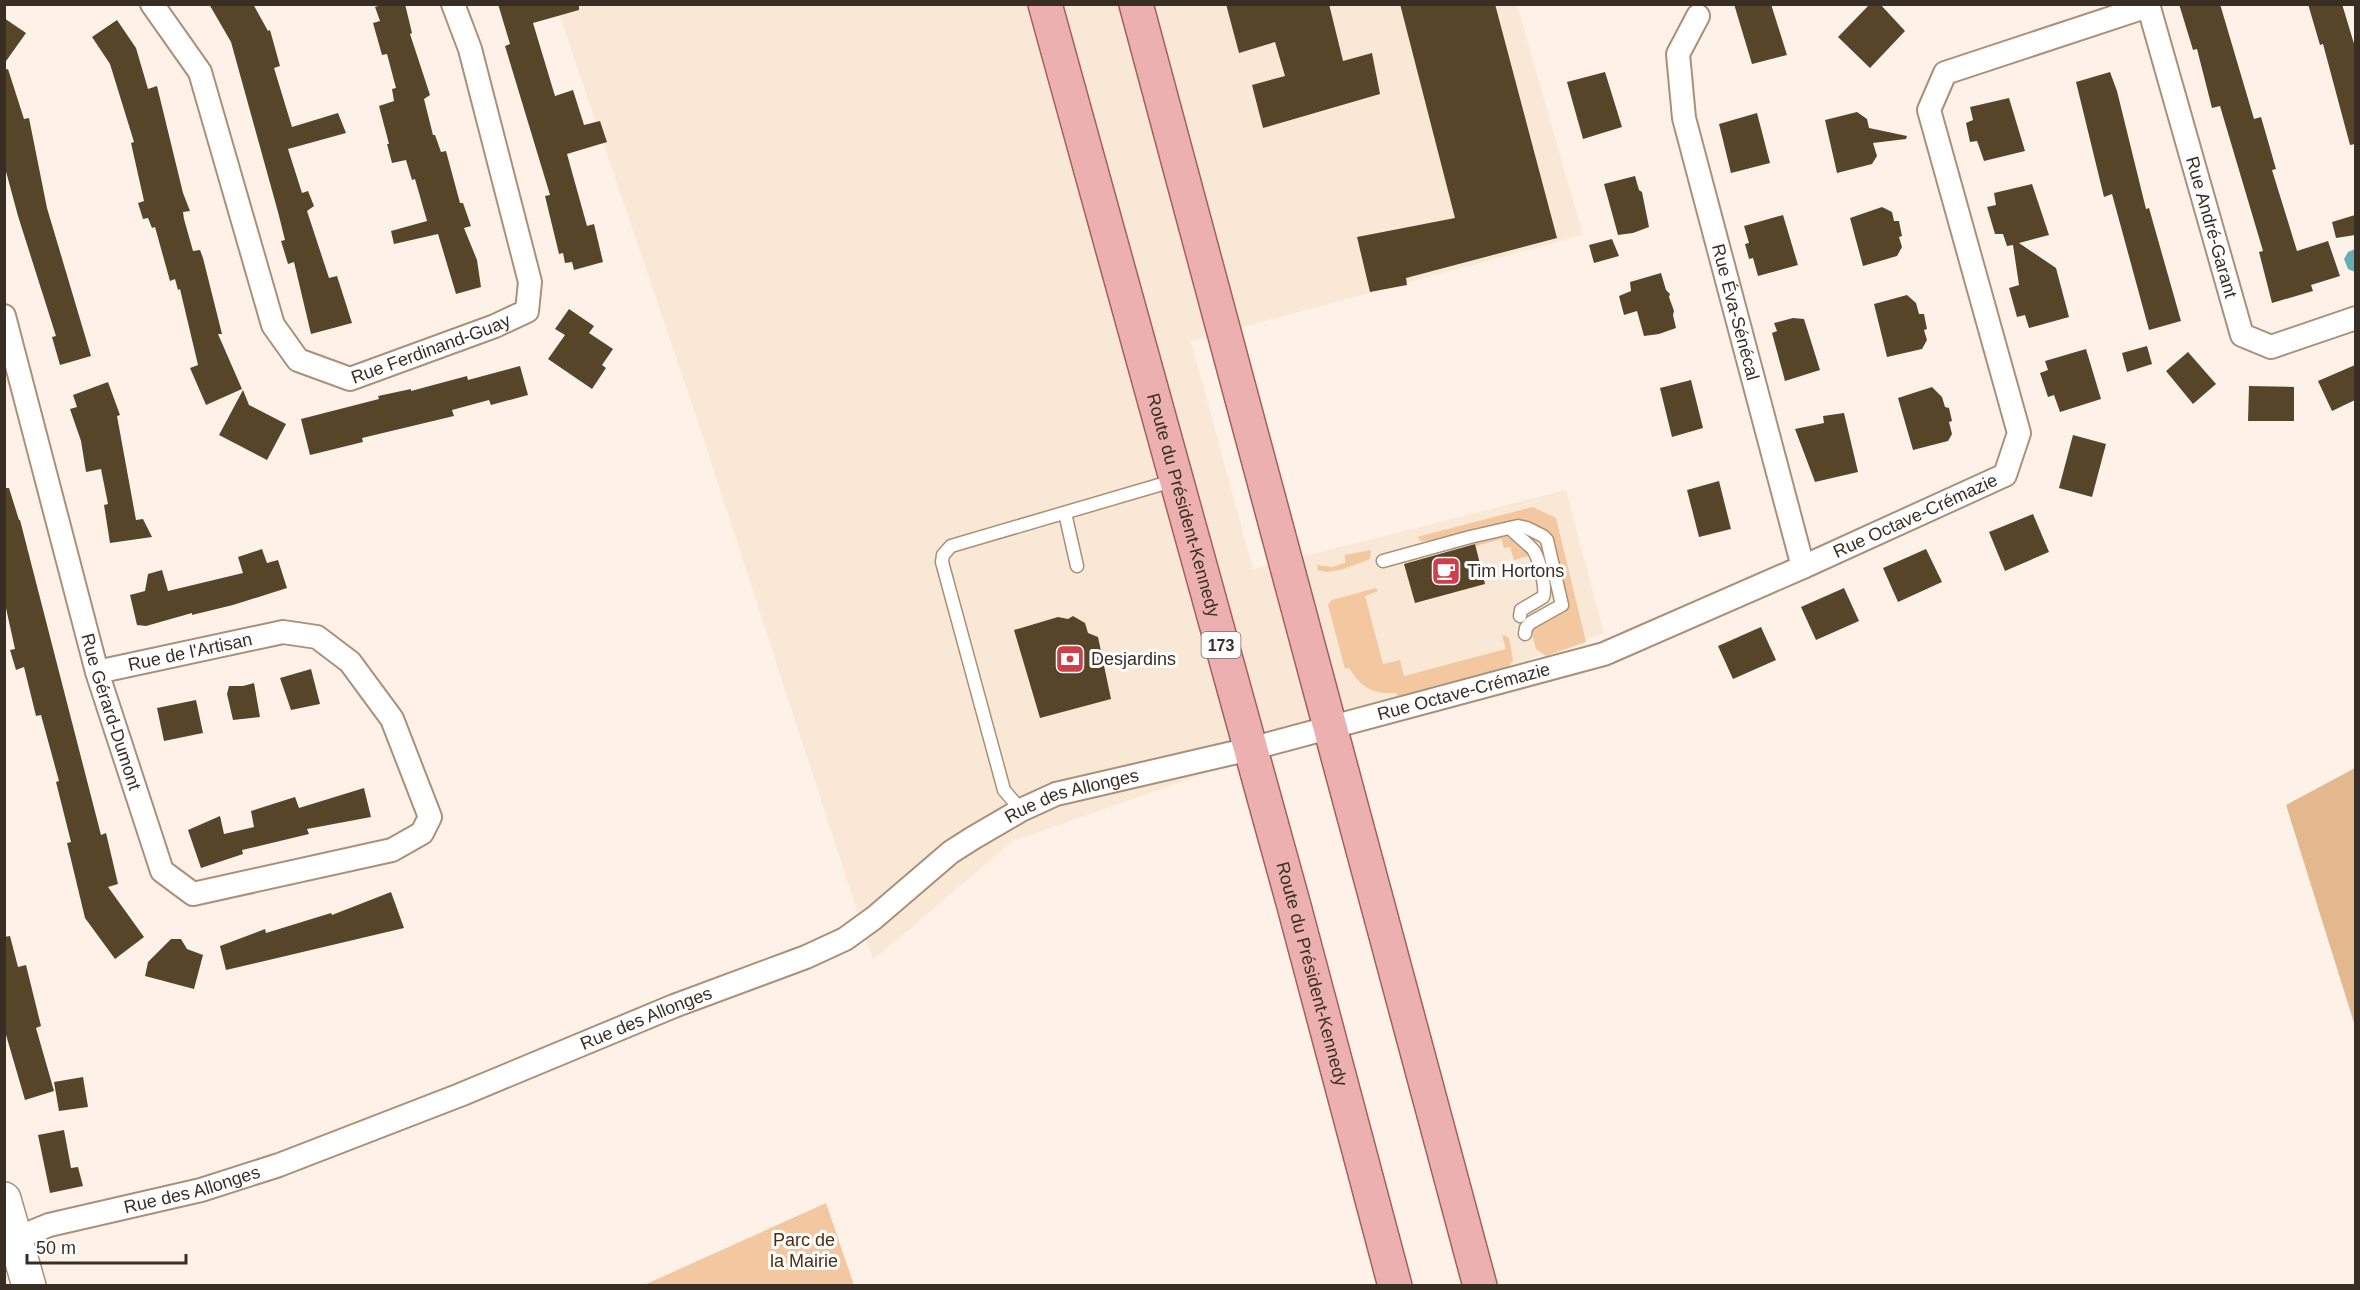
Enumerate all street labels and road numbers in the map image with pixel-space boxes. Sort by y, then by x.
street label: Rue André-Garant [2182,154,2241,300]
street label: Rue Éva-Sénécal [1708,242,1763,382]
street label: Rue Ferdinand-Guay [348,310,514,388]
street label: Route du Président-Kennedy [1143,391,1224,619]
street label: Rue Octave-Crémazie [1830,470,2001,562]
street label: Rue de l'Artisan [126,629,254,675]
street label: Rue Gérard-Dumont [77,631,145,793]
road number: 173 [1202,632,1240,658]
street label: Rue Octave-Crémazie [1375,659,1552,724]
street label: Rue des Allonges [1001,765,1141,827]
street label: Route du Président-Kennedy [1272,860,1351,1088]
street label: Rue des Allonges [577,983,715,1054]
street label: Rue des Allonges [122,1162,262,1217]

